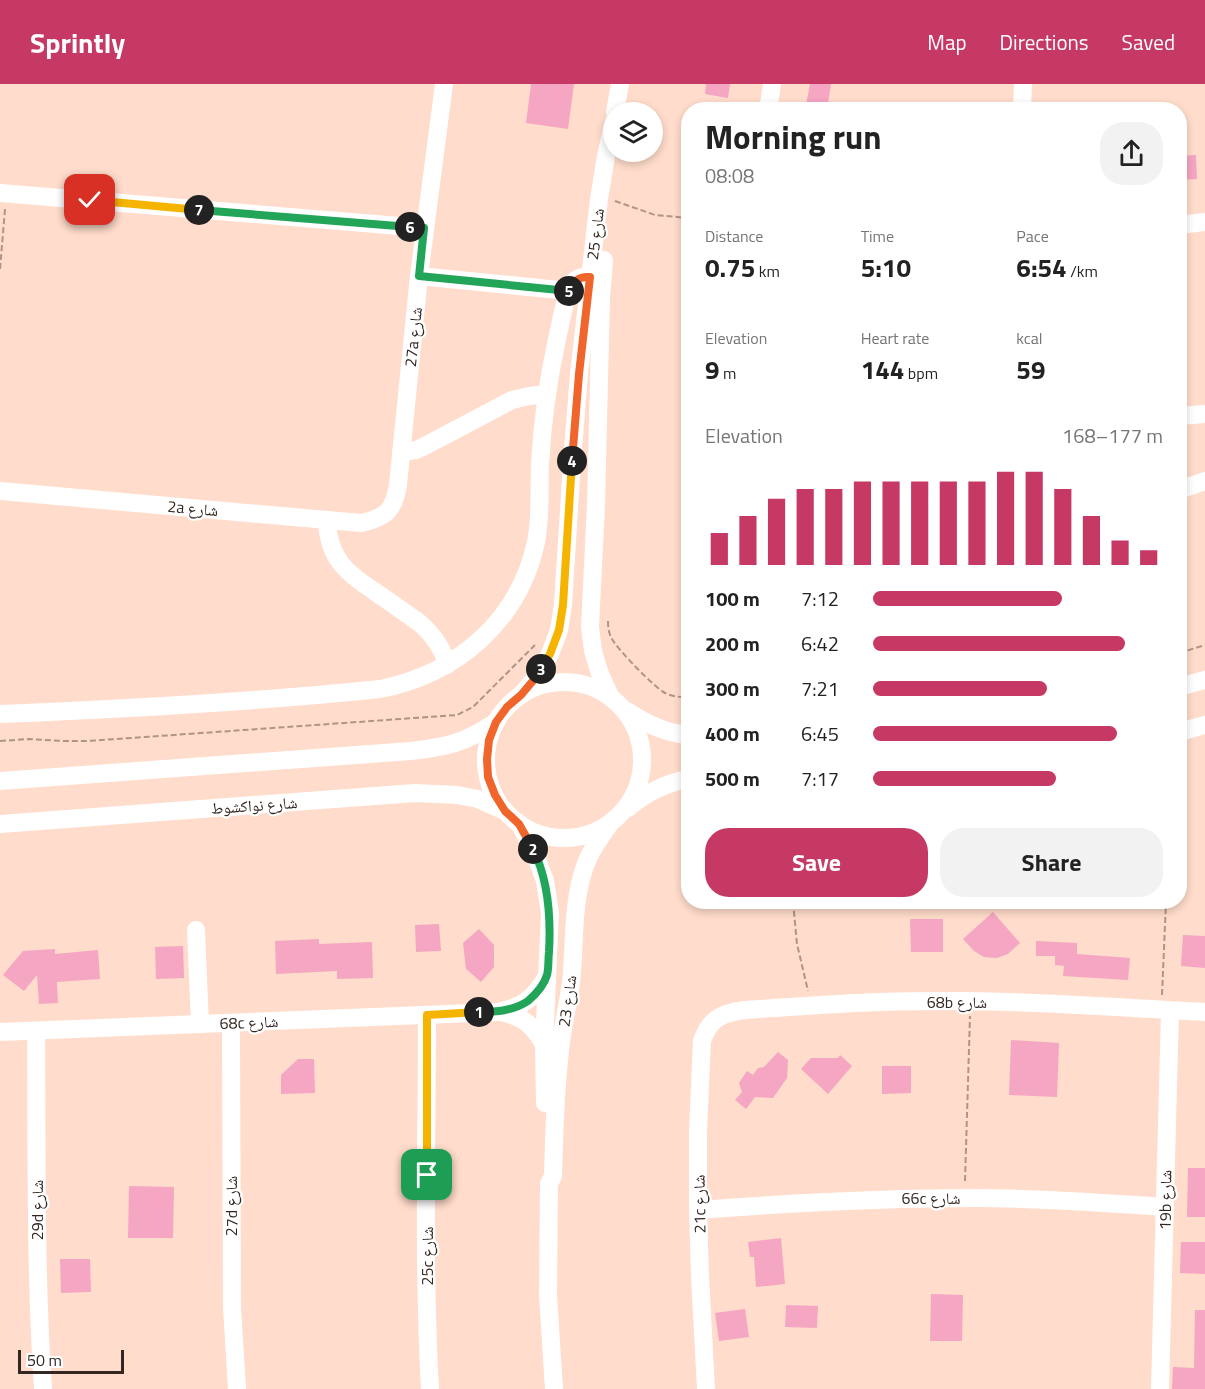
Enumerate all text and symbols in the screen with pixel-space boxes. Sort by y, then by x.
text: Sprintly [30,21,125,64]
text: Map [927,26,967,58]
text: Directions [1000,26,1089,58]
text: Saved [1122,26,1175,58]
map controls [603,102,663,162]
button: layers [603,102,663,162]
text: Morning run [705,112,882,162]
button: share [1100,122,1163,185]
text: 08:08 [705,160,754,191]
pin [64,174,115,225]
icon: check [73,183,106,216]
pin: 7 [184,195,214,225]
text: 7 [195,198,203,222]
street label: شارع 25 [580,207,610,261]
pin: 6 [395,212,425,242]
text: 6 [406,215,414,239]
text: Distance [705,224,763,248]
text: Time [861,224,894,248]
text: Pace [1016,224,1049,248]
text: 0.75 [705,248,755,287]
text: 5:10 [861,248,911,287]
text: 6:54 [1016,248,1067,287]
text: km [755,259,780,283]
text: /km [1067,259,1098,283]
pin: 5 [554,276,584,306]
text: 5 [565,279,573,303]
street label: 27a شارع [398,306,428,368]
text: Elevation [705,326,767,350]
text: Heart rate [861,326,929,350]
text: kcal [1016,326,1042,350]
text: 9 [705,350,720,389]
text: 144 [861,350,904,389]
text: 59 [1016,350,1045,389]
text: m [720,361,736,385]
text: bpm [904,361,938,385]
text: Elevation [705,420,783,451]
text: 168–177 m [1062,420,1163,451]
pin: 4 [557,446,587,476]
text: 4 [568,449,576,473]
street label: 2a شارع [167,494,219,522]
text: 100 m [705,583,760,614]
text: 7:12 [801,583,839,614]
text: 200 m [705,628,760,659]
text: 6:42 [801,628,839,659]
pin: 3 [526,654,556,684]
text: 3 [537,657,545,681]
text: 300 m [705,673,760,704]
text: 7:21 [801,673,839,704]
text: 400 m [705,718,760,749]
text: 6:45 [801,718,839,749]
text: 500 m [705,763,760,794]
text: 7:17 [801,763,839,794]
street label: شارع نواكشوط [210,790,298,820]
button: Save [705,828,928,897]
button: Share [940,828,1163,897]
pin: 2 [518,834,548,864]
text: 2 [529,837,537,861]
street label: شارع 23 [552,974,582,1028]
street label: 68b شارع [927,990,987,1014]
pin: 1 [464,997,494,1027]
text: 1 [475,1000,483,1024]
street label: 68c شارع [219,1009,279,1035]
pin [401,1149,452,1200]
icon: arrive [410,1158,443,1191]
street label: 19b شارع [1152,1170,1178,1230]
street label: 21c شارع [686,1174,712,1234]
street label: 27d شارع [219,1176,243,1236]
street label: 29d شارع [25,1180,49,1240]
street label: 66c شارع [902,1186,960,1210]
street label: 25c شارع [415,1227,439,1285]
scale bar [18,1347,124,1374]
text: 50 m [27,1348,62,1372]

